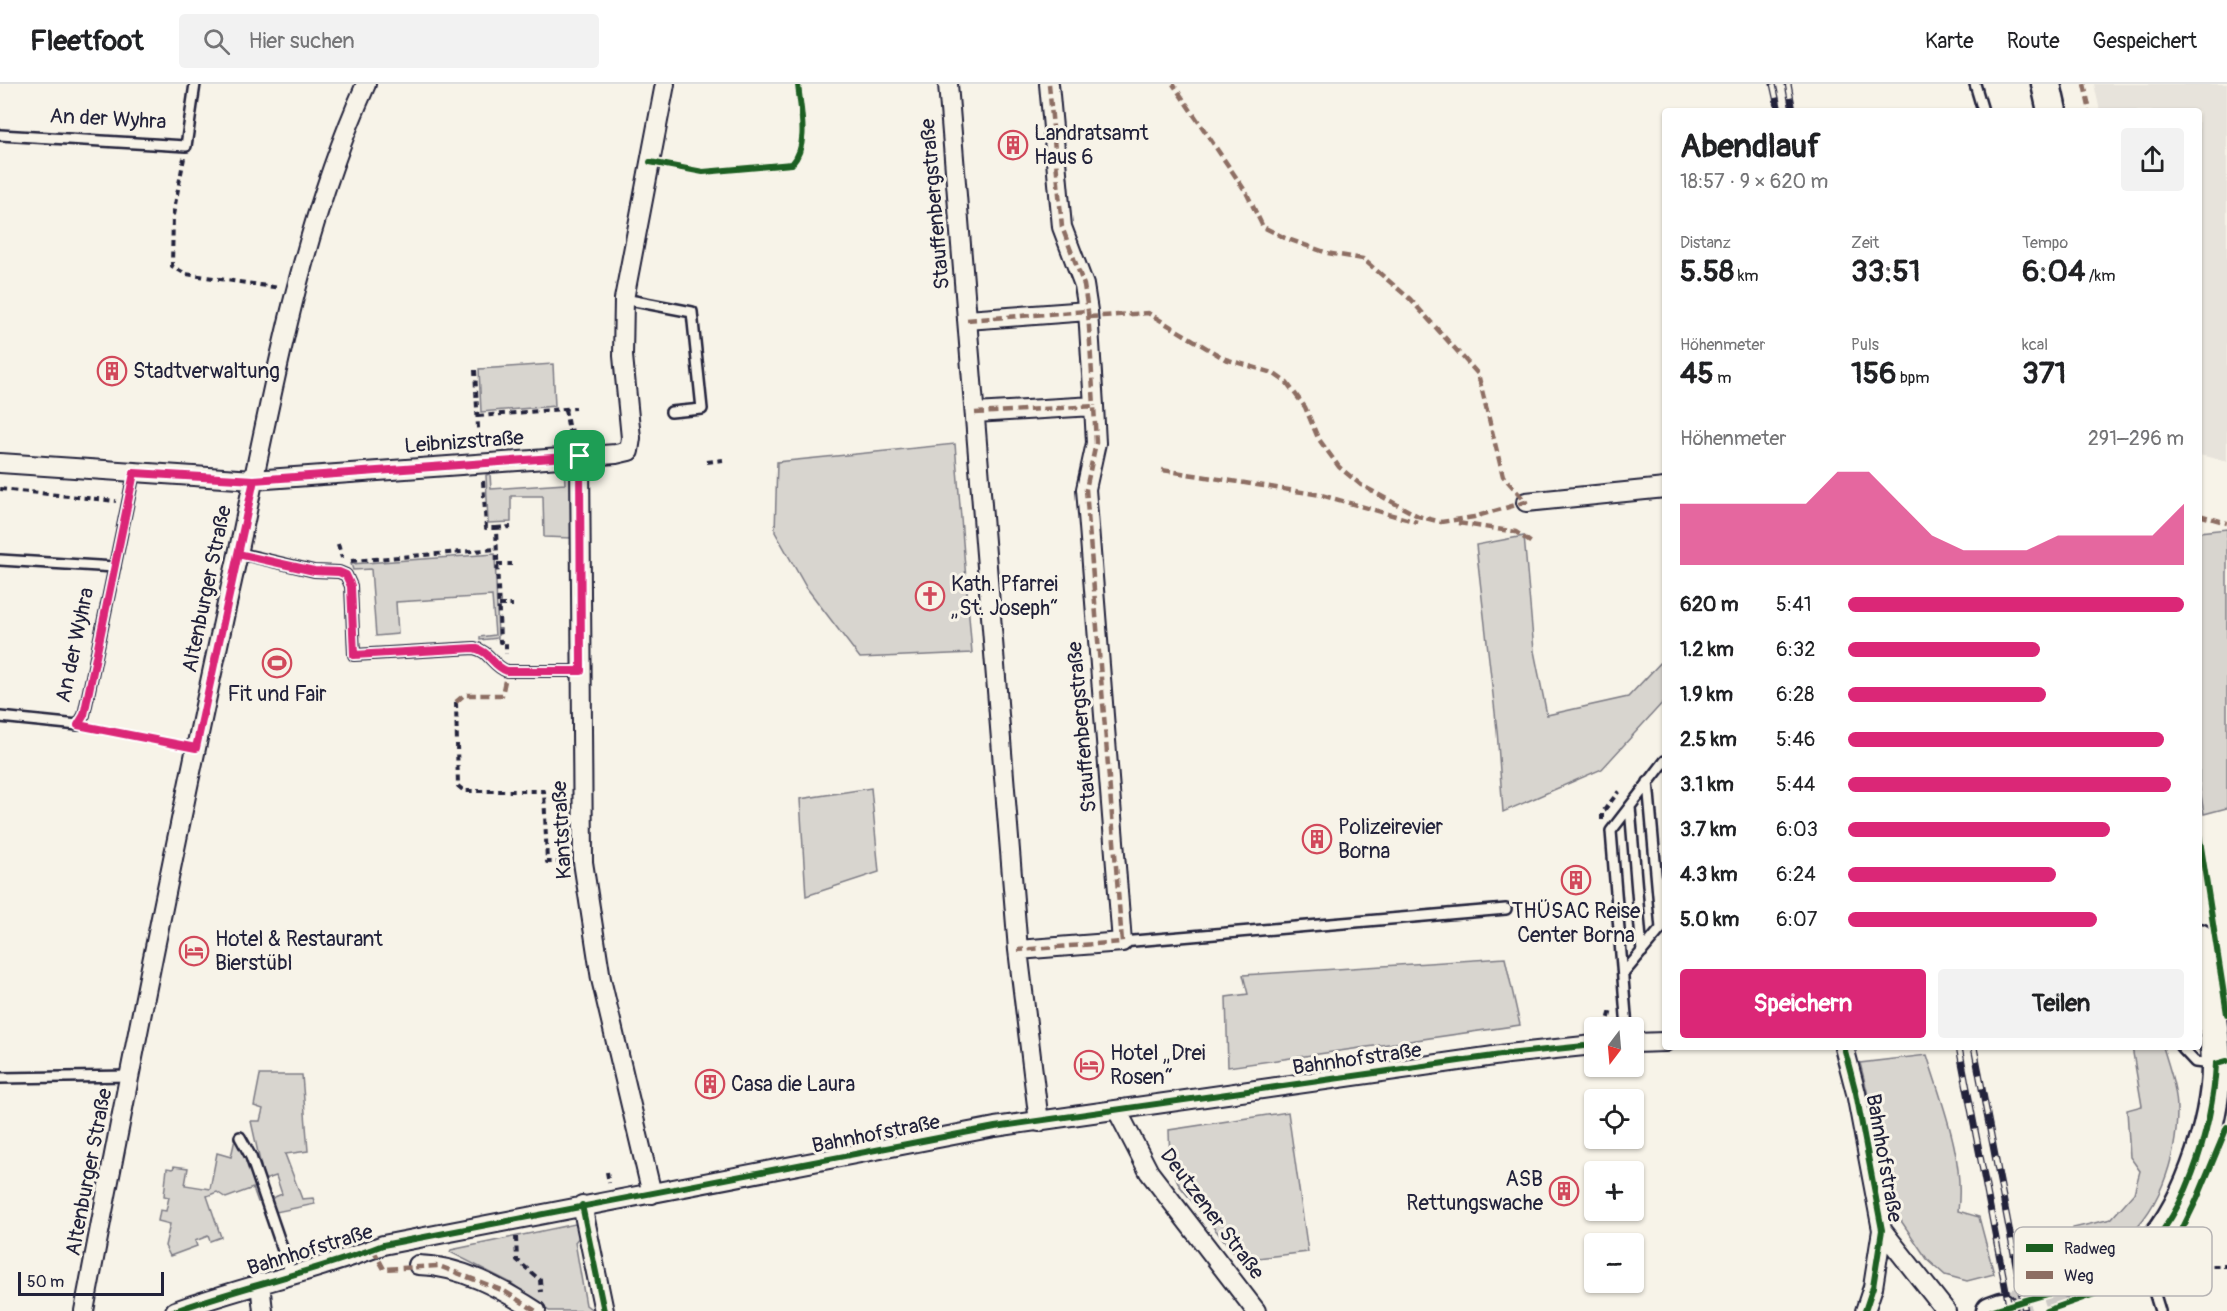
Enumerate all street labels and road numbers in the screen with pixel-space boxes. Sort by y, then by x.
street label: An der Wyhra [49,102,167,136]
street label: Stauffenbergstraße [914,117,956,291]
street label: Leibnizstraße [403,424,525,460]
street label: Altenburger Straße [176,502,238,675]
street label: An der Wyhra [50,585,100,705]
street label: Stauffenbergstraße [1061,640,1103,814]
street label: Kantstraße [546,779,578,880]
street label: Bahnhofstraße [1291,1036,1424,1081]
street label: Altenburger Straße [60,1085,119,1258]
street label: Bahnhofstraße [1859,1092,1909,1225]
street label: Bahnhofstraße [810,1108,943,1160]
street label: Deutzener Straße [1154,1143,1271,1286]
street label: Bahnhofstraße [244,1218,377,1282]

